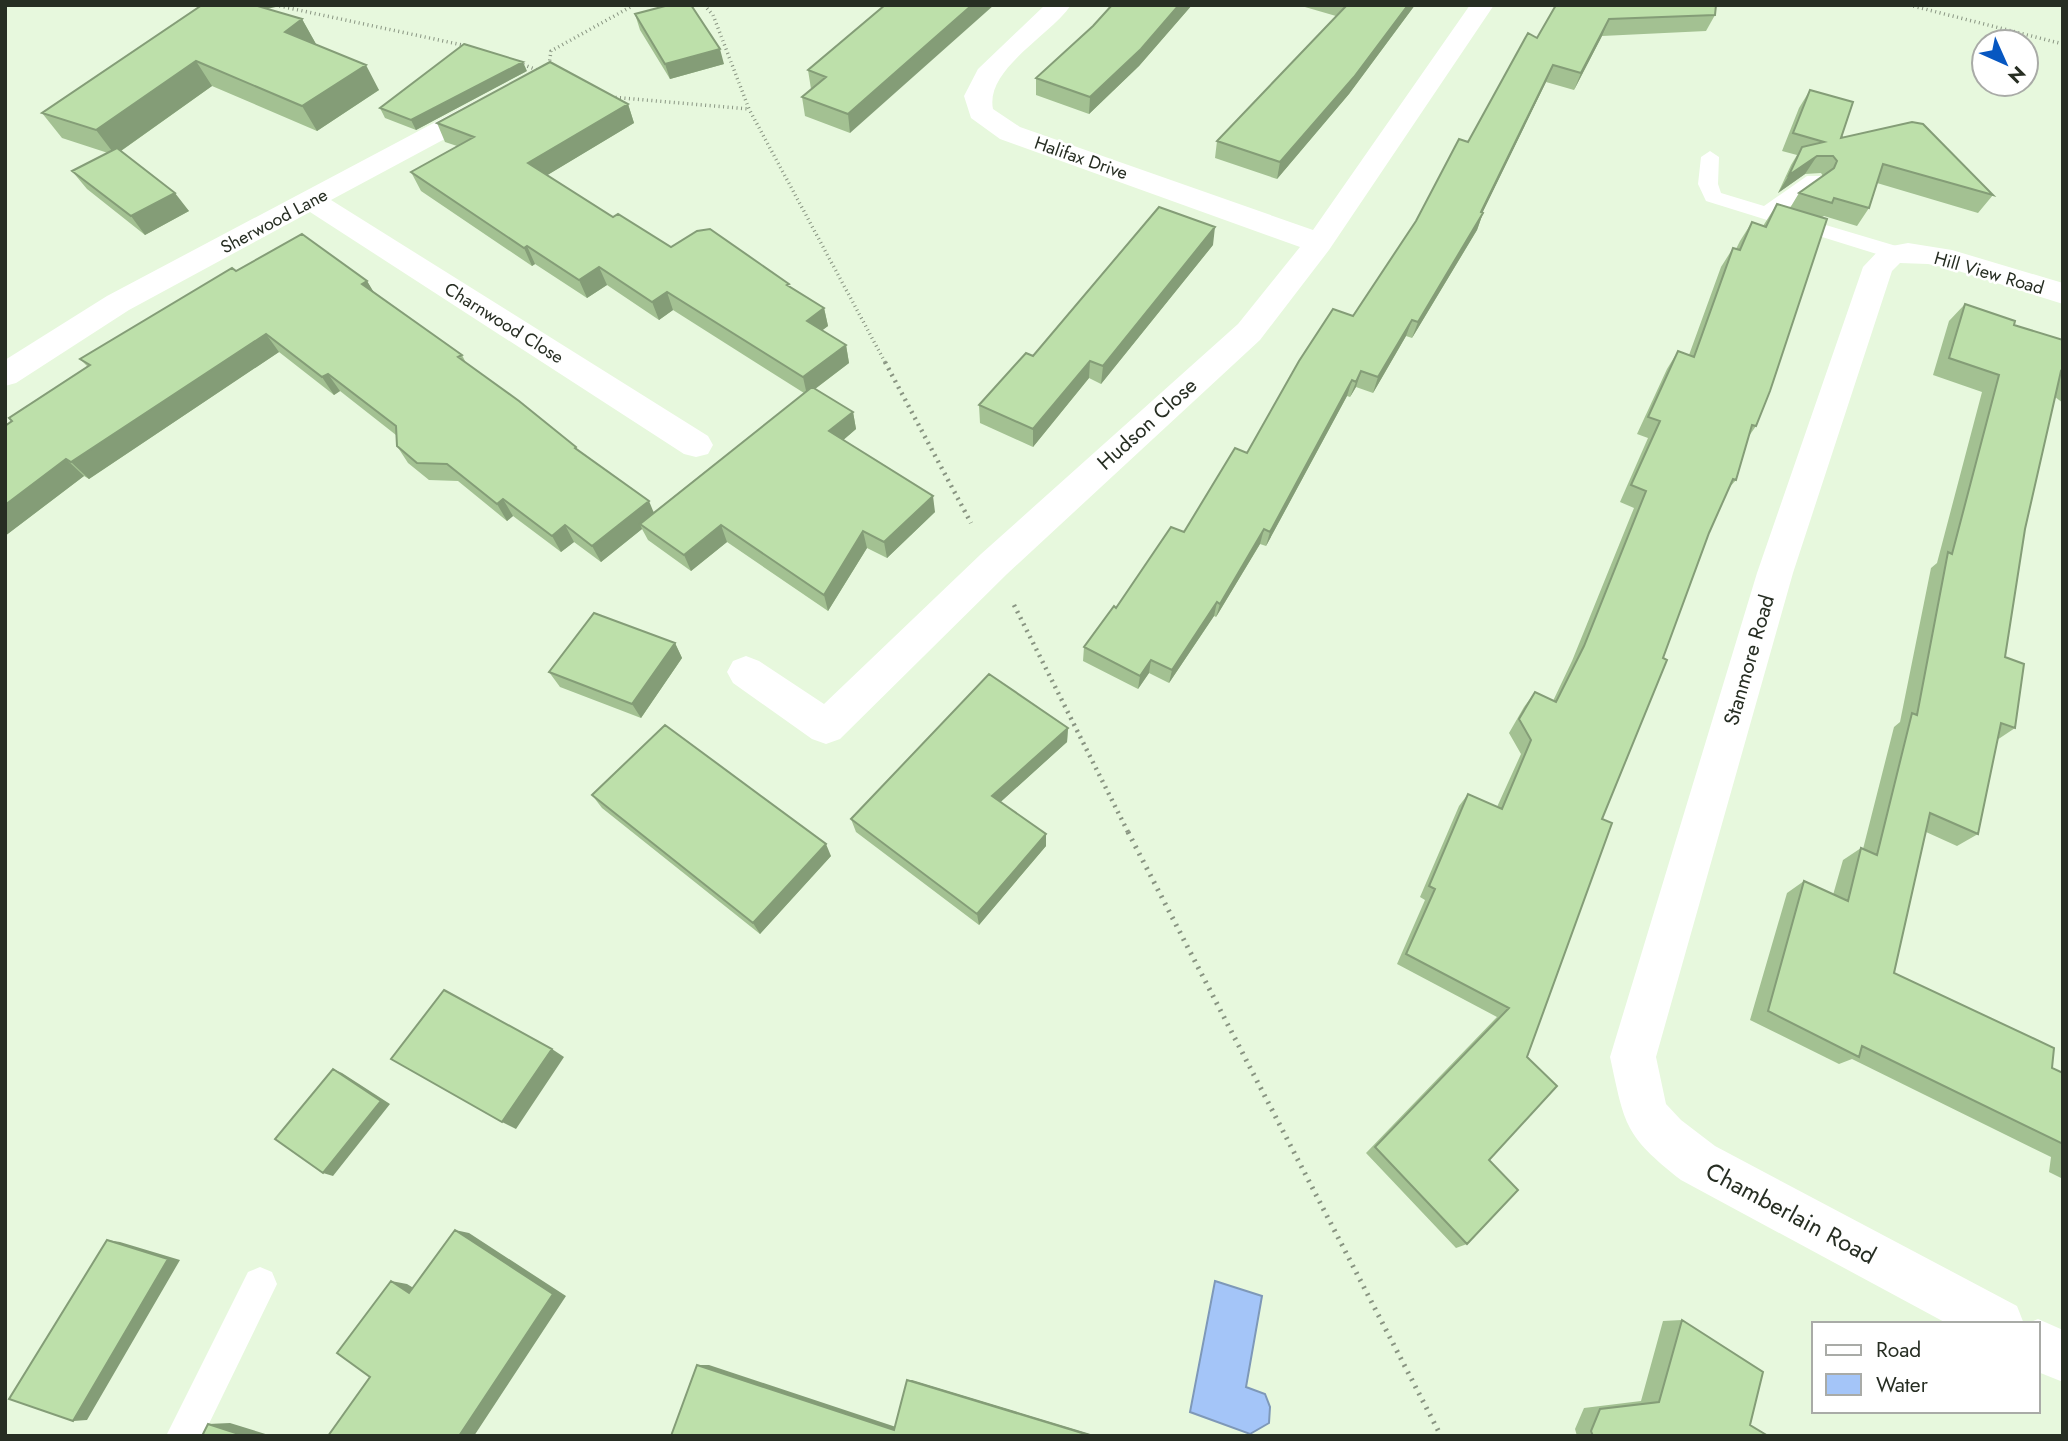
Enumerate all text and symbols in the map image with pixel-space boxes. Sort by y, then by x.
north arrow [1970,28,2040,98]
text: N [2002,60,2032,90]
street label: Halifax Drive [1031,130,1131,186]
street label: Sherwood Lane [216,182,332,260]
street label: Hill View Road [1931,245,2047,301]
street label: Charnwood Close [439,276,569,370]
street label: Hudson Close [1090,371,1204,477]
street label: Stanmore Road [1716,591,1782,729]
street label: Chamberlain Road [1700,1153,1882,1273]
legend [1812,1322,2040,1413]
text: Road [1876,1335,1921,1365]
text: Water [1876,1370,1929,1400]

